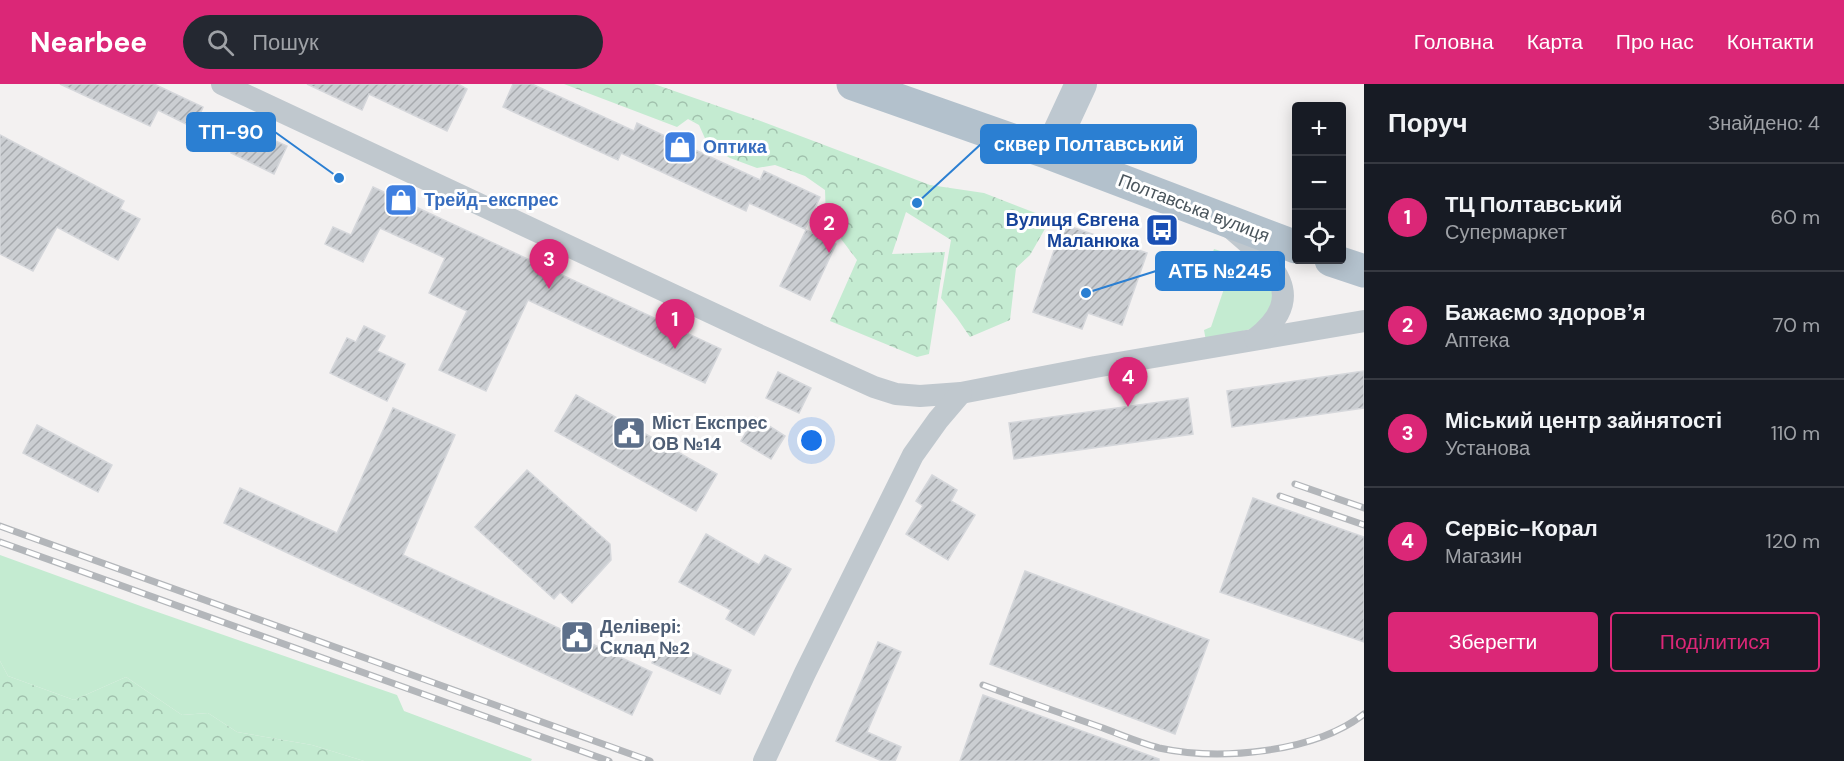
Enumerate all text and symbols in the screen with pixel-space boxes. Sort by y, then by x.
search box [183,15,603,69]
text: Nearbee [30,24,147,61]
icon: search [204,26,237,59]
text: Пошук [252,28,319,57]
text: Головна [1414,28,1494,56]
text: Карта [1527,28,1583,56]
text: Про нас [1616,28,1694,56]
text: Контакти [1727,28,1814,56]
map controls [1292,102,1346,264]
button: + [1292,102,1346,156]
text: Поруч [1388,106,1468,140]
text: Знайдено: 4 [1708,110,1820,136]
callout: ТП-90 [187,113,275,151]
text: ТП-90 [199,119,263,145]
callout: сквер Полтавський [981,125,1196,163]
shop icon: Оптика [662,129,698,165]
text: сквер Полтавський [994,131,1184,157]
place label: Оптика [703,135,768,159]
button: − [1292,156,1346,210]
street label: Полтавська вулиця [1115,168,1273,248]
shop icon: Трейд-експрес [383,182,419,218]
place label: Трейд-експрес [424,188,559,212]
text: ТЦ Полтавський [1445,190,1622,219]
pin: 2 [810,204,848,253]
text: 1 [1404,204,1411,230]
text: 60 m [1771,204,1820,230]
place label: Вулиця Євгена Маланюка [1006,208,1140,253]
button: locate [1292,210,1346,264]
bus stop icon: Вулиця Євгена Маланюка [1144,212,1180,248]
text: Супермаркет [1445,219,1567,245]
pin: 3 [530,240,568,289]
callout: АТБ №245 [1156,252,1284,290]
text: АТБ №245 [1168,258,1272,284]
text: Бажаємо здоровʼя [1445,298,1646,327]
pin: 1 [656,300,694,349]
text: 2 [1402,312,1413,338]
text: 70 m [1773,312,1820,338]
text: Аптека [1445,327,1510,353]
pin: 4 [1108,358,1148,407]
text: Міський центр зайнятості [1445,406,1722,435]
place label: Міст Експрес ОВ №14 [652,411,768,456]
public building icon: Міст Експрес ОВ №14 [611,415,647,451]
text: 3 [1401,420,1414,446]
text: 110 m [1771,420,1820,446]
your location [797,426,826,455]
text: Установа [1445,435,1530,461]
text: Сервіс-Корал [1445,514,1598,543]
text: 4 [1401,528,1414,554]
text: 120 m [1766,528,1820,554]
text: Магазин [1445,543,1522,569]
button: Зберегти [1388,612,1598,672]
button: Поділитися [1610,612,1820,672]
place label: Делівері: Склад №2 [600,615,690,660]
public building icon: Делівері: Склад №2 [559,619,595,655]

